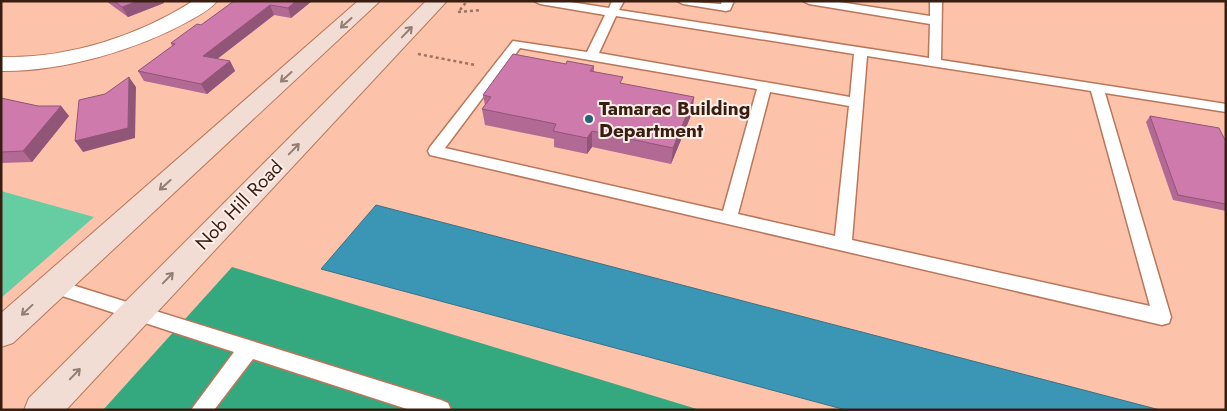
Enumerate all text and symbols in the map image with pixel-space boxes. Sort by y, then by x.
one-way arrow [340,17,353,29]
one-way arrow [401,26,413,38]
one-way arrow [280,71,293,82]
place label: Tamarac Building Department [599,95,750,144]
marker: Tamarac Building Department [583,113,595,125]
one-way arrow [287,143,299,155]
street label: Nob Hill Road [189,154,289,256]
one-way arrow [159,179,172,191]
one-way arrow [162,271,174,284]
one-way arrow [21,304,34,315]
one-way arrow [69,368,81,381]

